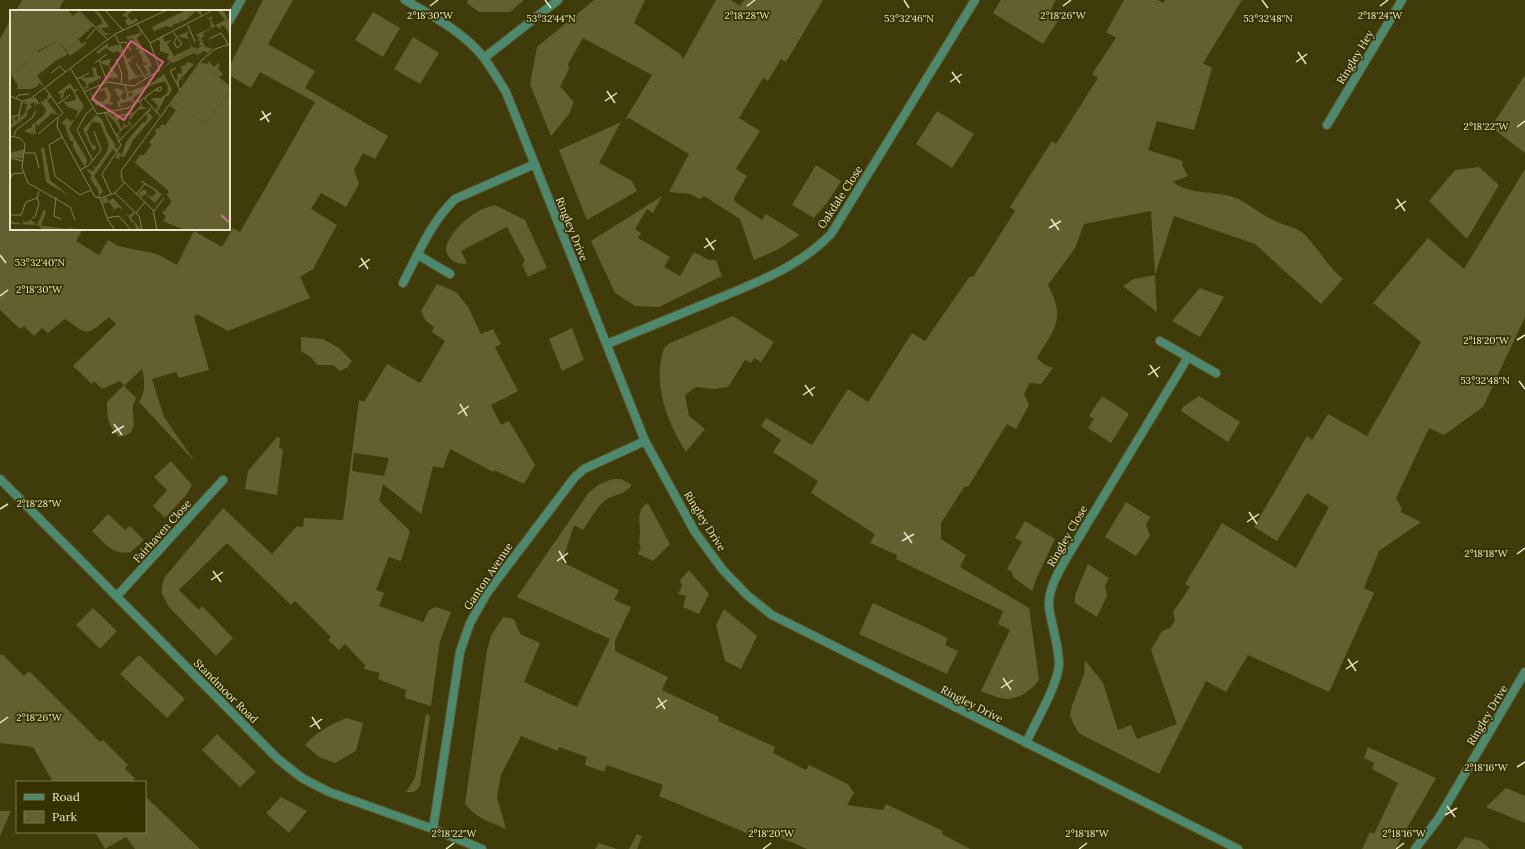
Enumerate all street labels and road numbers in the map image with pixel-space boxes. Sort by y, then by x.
street label: Ringley Hey [1333,27,1377,87]
street label: Oakdale Close [814,163,866,231]
street label: Ringley Drive [553,195,591,263]
street label: Ringley Drive [681,488,729,554]
street label: Fairhaven Close [130,496,194,566]
street label: Ringley Close [1044,503,1090,569]
street label: Ganton Avenue [460,540,516,612]
street label: Standmoor Road [191,656,261,726]
street label: Ringley Drive [938,682,1006,726]
street label: Ringley Drive [1463,682,1511,748]

